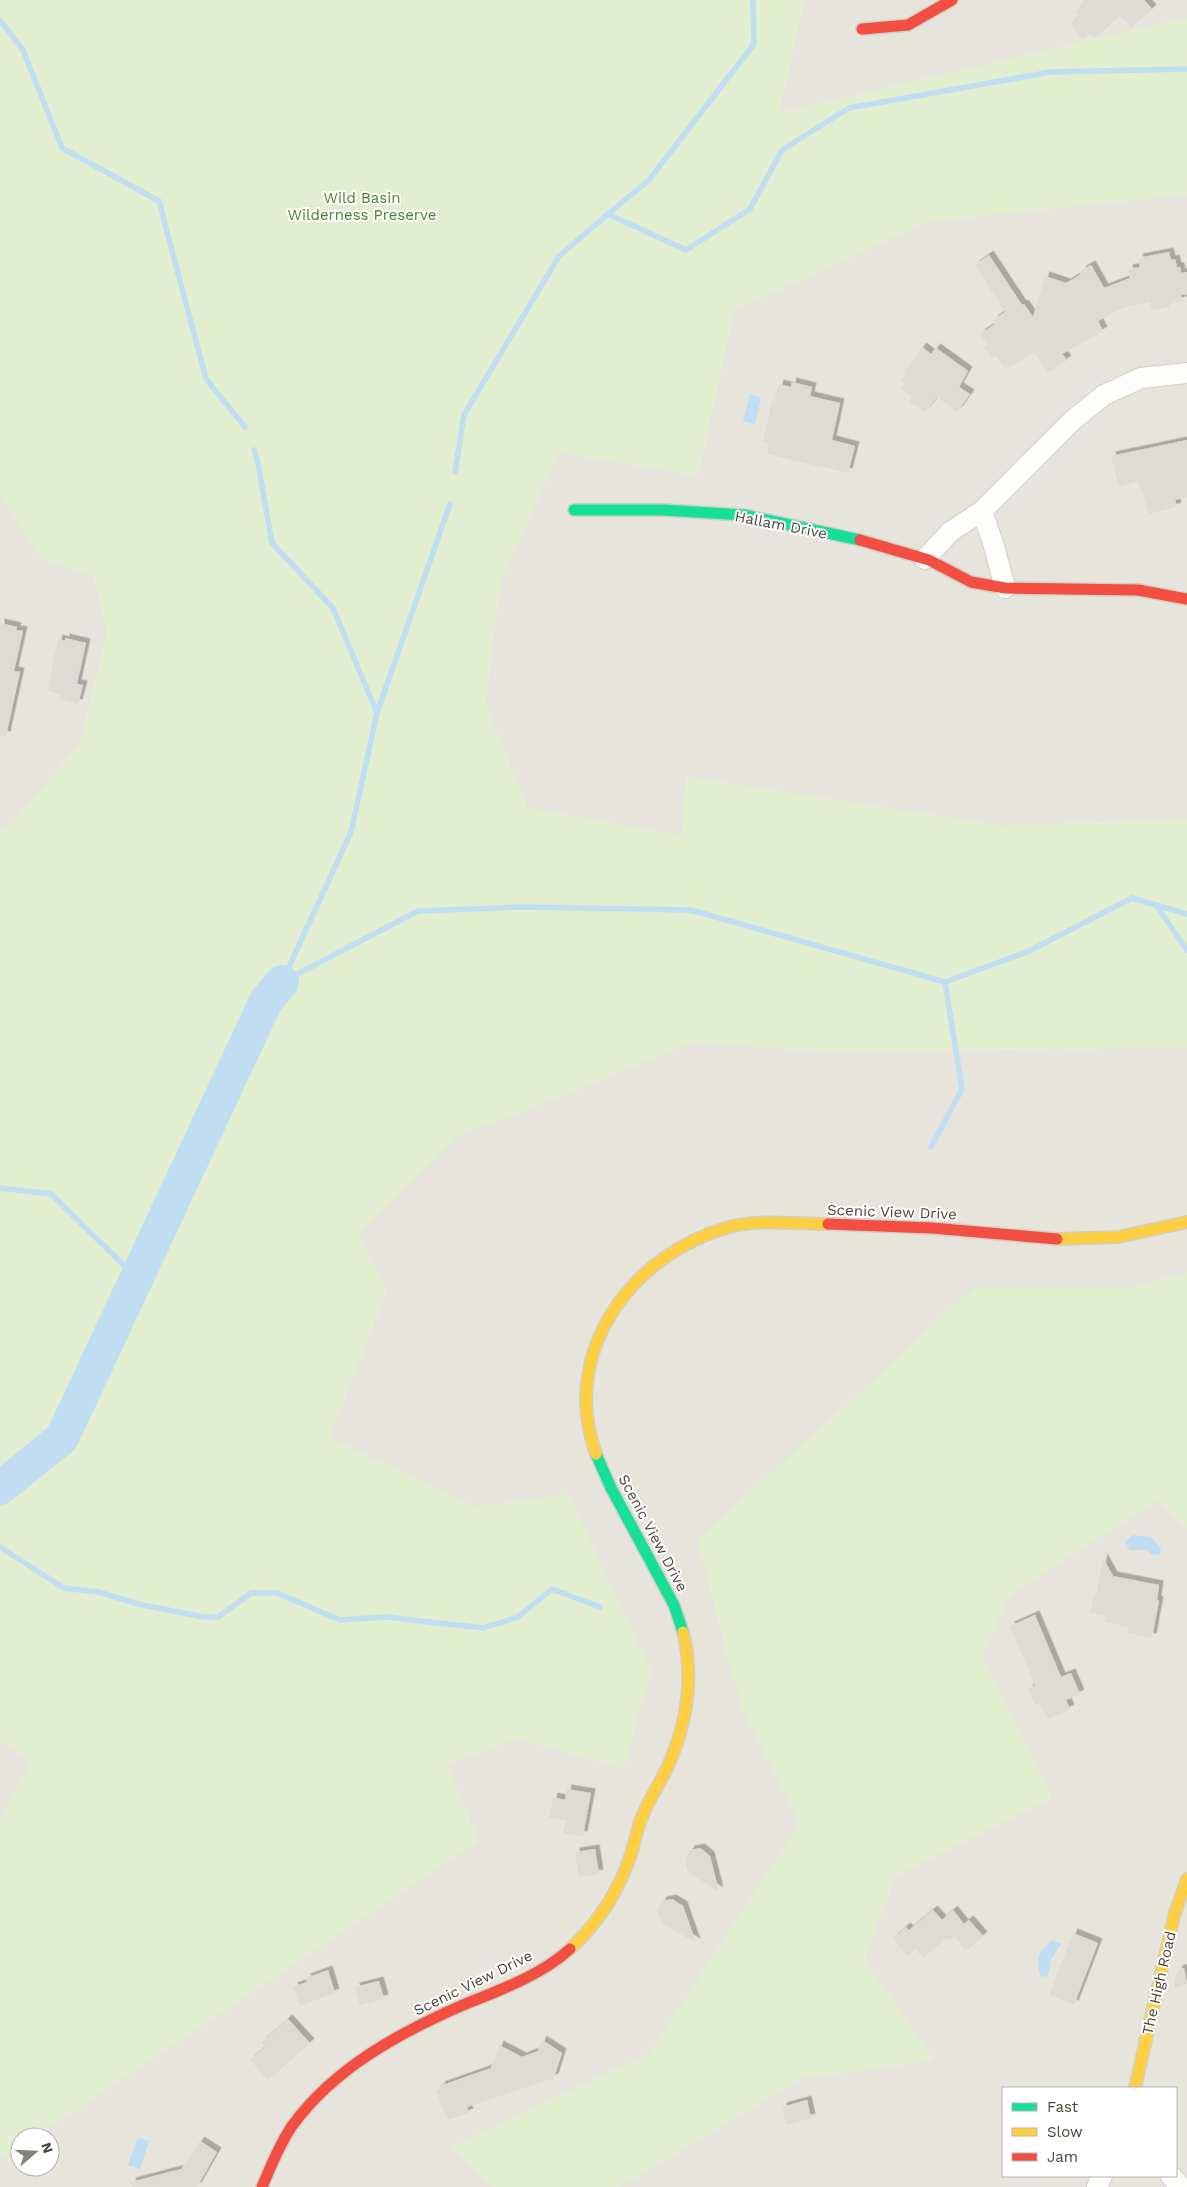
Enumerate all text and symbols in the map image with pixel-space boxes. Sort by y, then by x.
park label: Wild Basin Wilderness Preserve [288,189,436,224]
street label: Hallam Drive [733,507,829,543]
street label: Scenic View Drive [827,1201,957,1223]
street label: Scenic View Drive [615,1471,691,1595]
street label: The High Road [1138,1929,1180,2037]
street label: Scenic View Drive [411,1946,535,2020]
legend [1002,2087,1177,2177]
text: Fast [1047,2098,1079,2116]
text: Slow [1047,2123,1083,2141]
north arrow [10,2127,60,2177]
text: N [38,2140,57,2155]
text: Jam [1047,2148,1078,2166]

